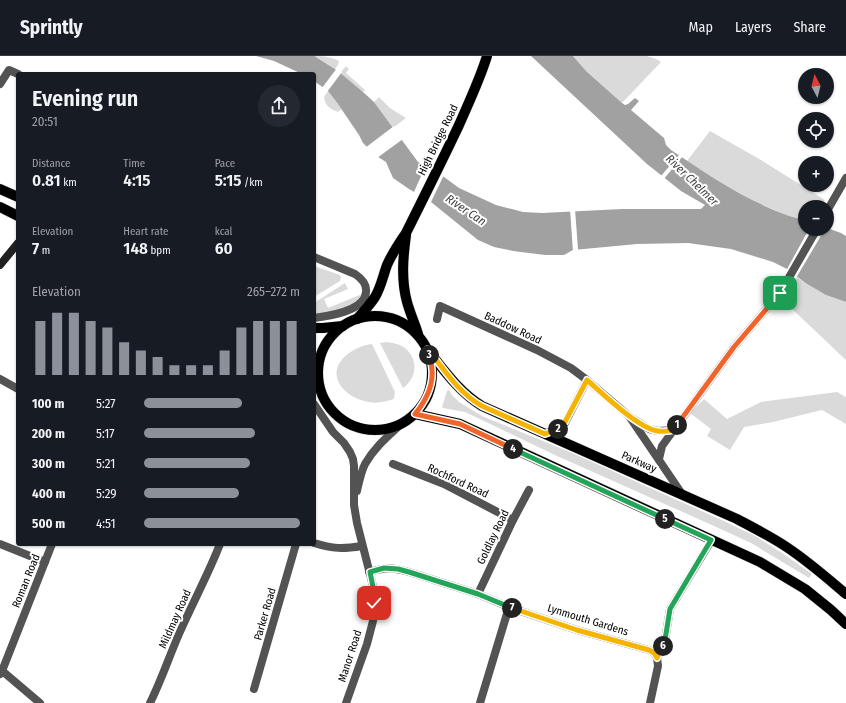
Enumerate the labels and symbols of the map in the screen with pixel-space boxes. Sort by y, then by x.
north arrow [798,68,834,104]
street label: High Bridge Road [415,102,461,178]
water label: River Chelmer [663,152,722,209]
water label: River Can [443,191,489,229]
pin [763,276,797,310]
street label: Baddow Road [482,309,544,347]
pin: 3 [419,345,439,365]
pin: 1 [667,415,687,435]
pin: 2 [548,419,568,439]
pin: 4 [503,439,523,459]
street label: Parkway [620,449,659,475]
street label: Rochford Road [425,461,491,501]
street label: Goldlay Road [474,508,512,566]
pin: 5 [655,509,675,529]
street label: Roman Road [9,552,43,610]
street label: Parker Road [251,586,279,642]
pin [357,586,391,620]
street label: Mildmay Road [156,587,194,651]
pin: 7 [502,598,522,618]
street label: Lynmouth Gardens [546,602,630,639]
street label: Manor Road [335,628,365,684]
pin: 6 [653,636,673,656]

